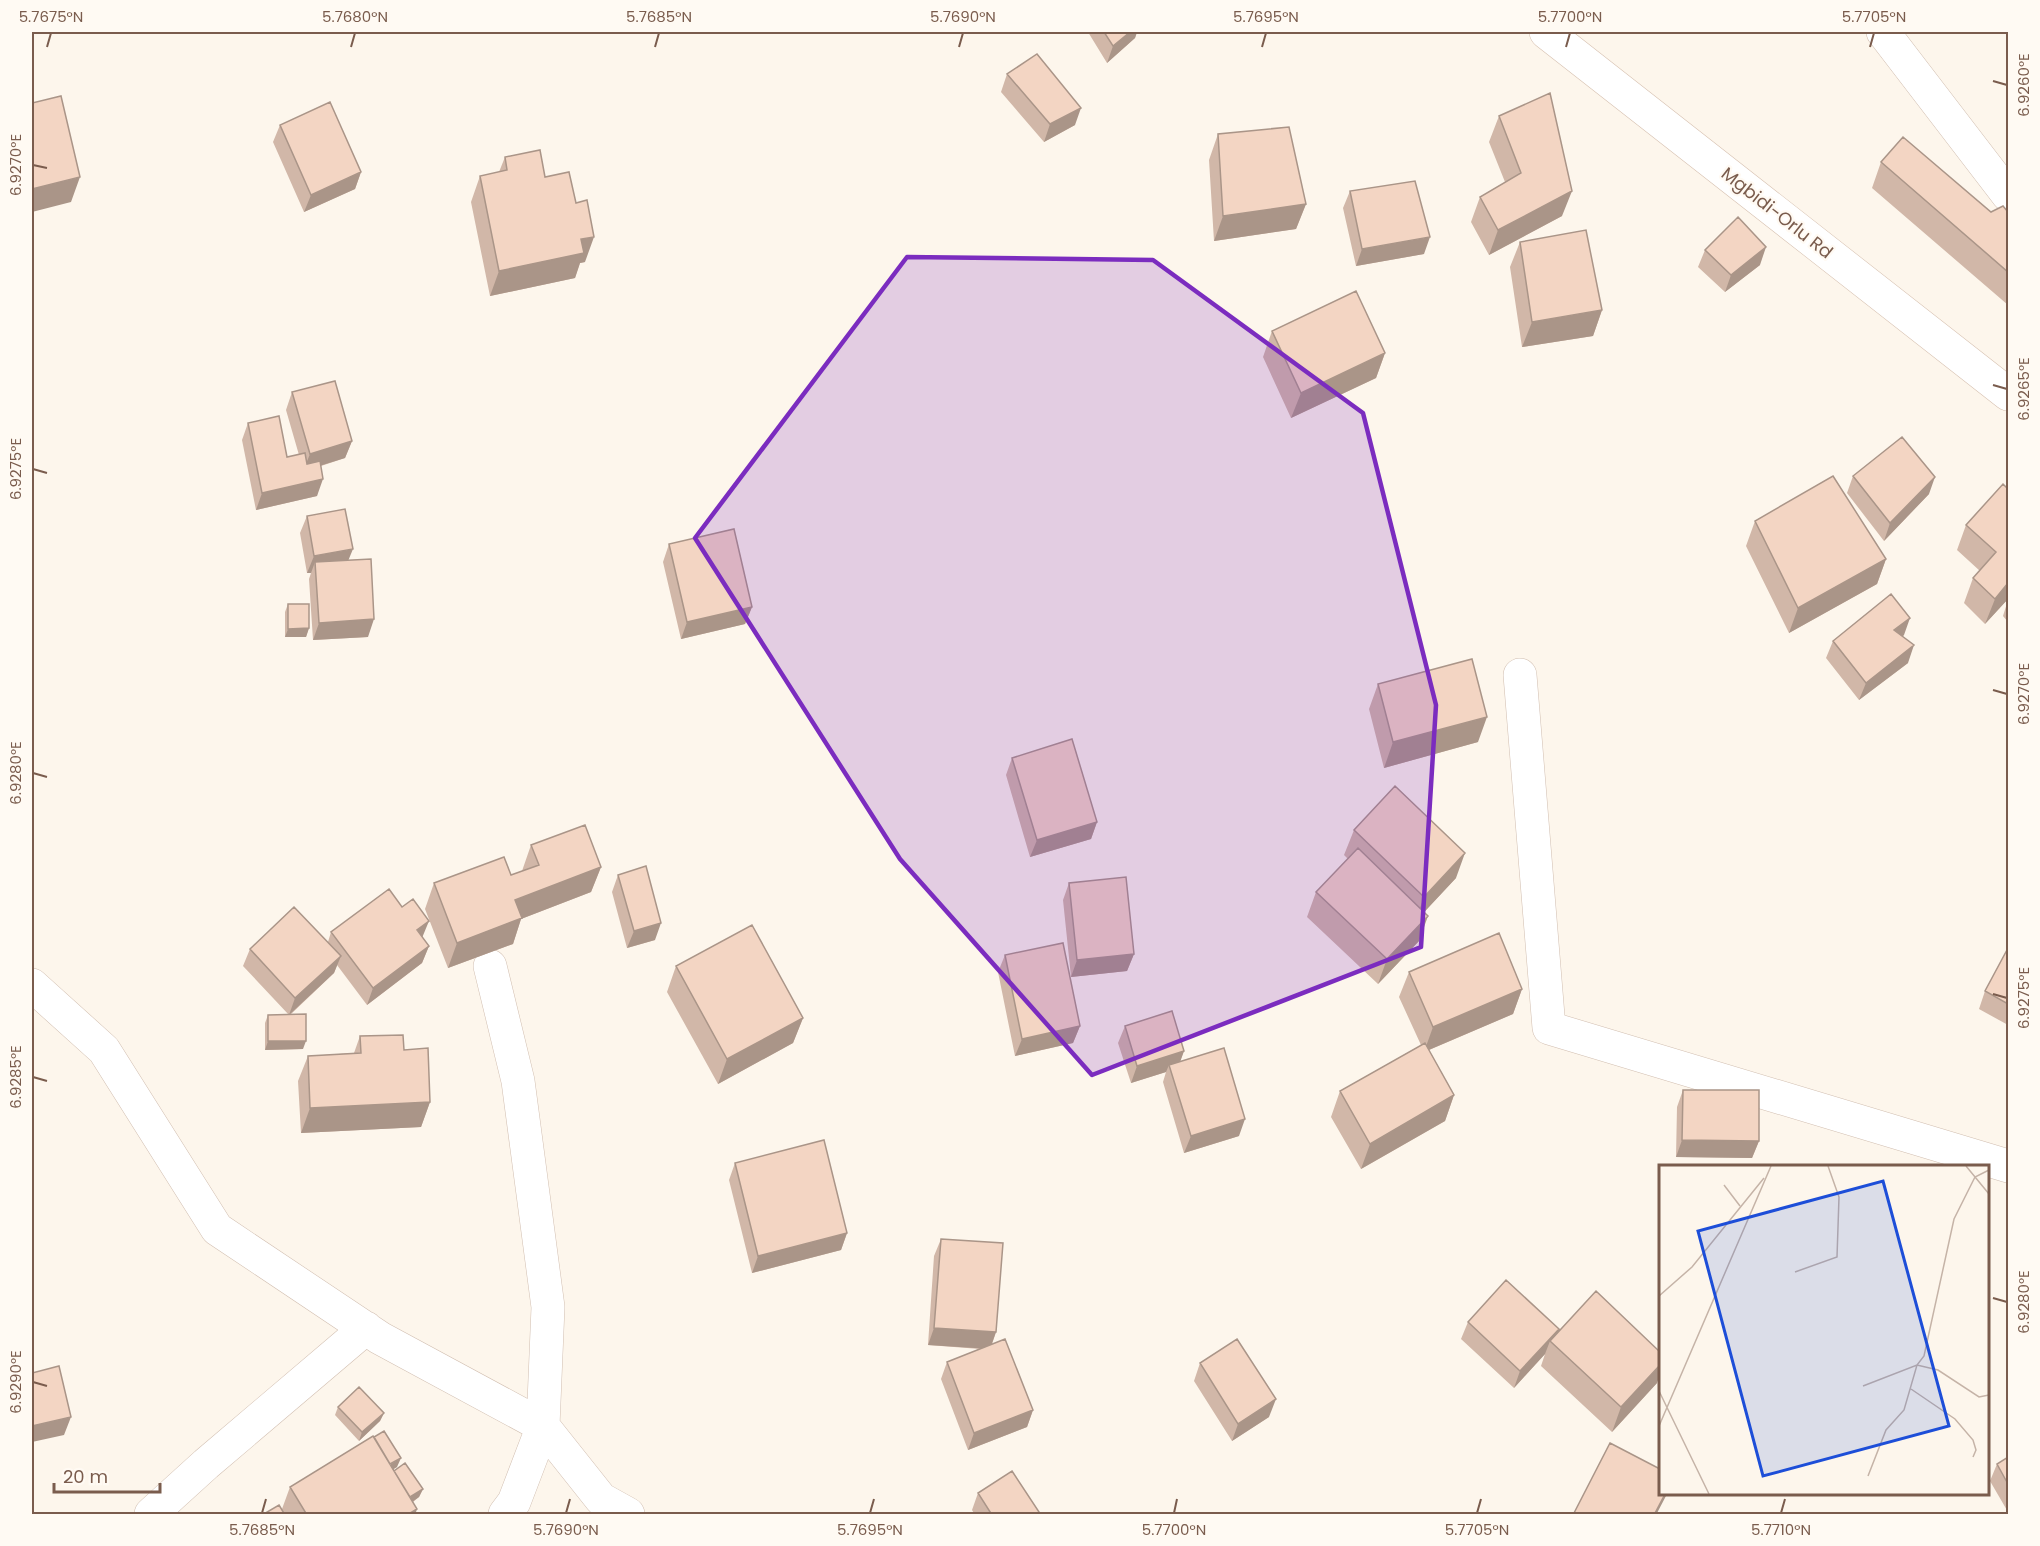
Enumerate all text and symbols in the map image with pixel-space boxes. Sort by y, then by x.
text: 5.7675°N [19,6,83,27]
text: 5.7680°N [322,6,388,27]
text: 5.7685°N [626,6,692,27]
text: 5.7690°N [930,6,996,27]
text: 5.7695°N [1233,6,1299,27]
text: 5.7700°N [1538,6,1602,27]
text: 5.7705°N [1842,6,1906,27]
text: 6.9260°E [2013,53,2034,117]
text: 6.9270°E [5,134,26,196]
street label: Mgbidi-Orlu Rd [1716,161,1838,264]
text: 6.9265°E [2013,357,2034,421]
text: 6.9275°E [5,438,26,500]
text: 6.9270°E [2013,663,2034,725]
text: 6.9280°E [5,741,26,805]
text: 6.9275°E [2013,967,2034,1029]
text: 6.9285°E [5,1045,26,1109]
inset map [1659,1165,1989,1495]
text: 6.9280°E [2013,1270,2034,1334]
text: 6.9290°E [5,1350,26,1414]
scale bar [54,1456,160,1494]
text: 20 m [63,1464,108,1489]
text: 5.7685°N [229,1519,295,1540]
text: 5.7690°N [533,1519,599,1540]
text: 5.7695°N [837,1519,903,1540]
text: 5.7700°N [1142,1519,1206,1540]
text: 5.7705°N [1445,1519,1509,1540]
text: 5.7710°N [1751,1519,1811,1540]

